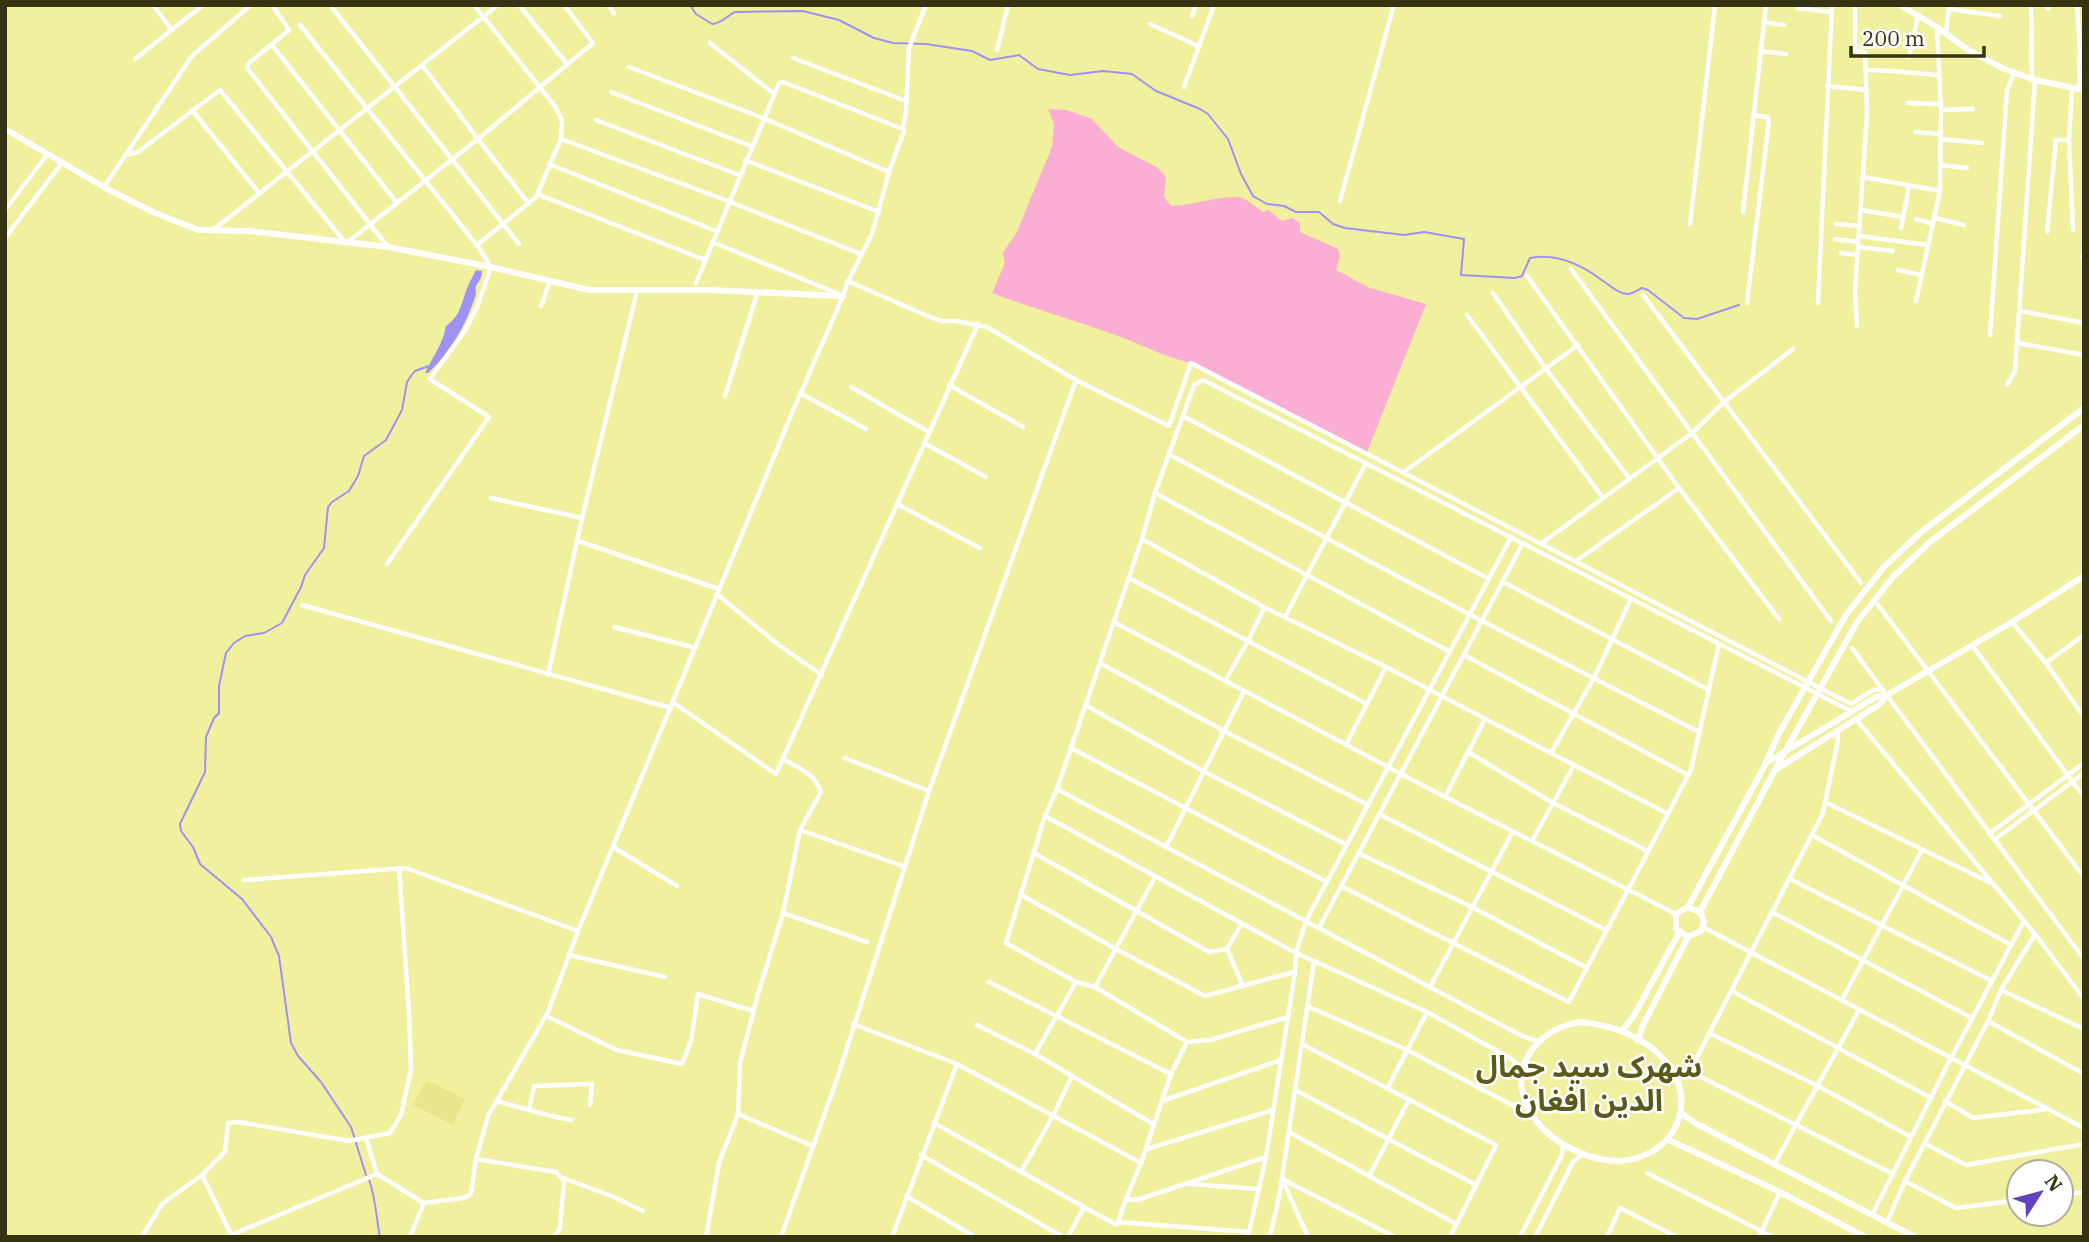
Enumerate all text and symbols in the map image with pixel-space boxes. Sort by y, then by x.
scale bar [1851,14,1984,58]
text: 200 m [1862,24,1925,52]
district label: شهرک سید جمال الدین افغان [1476,1046,1702,1119]
north arrow [2005,1158,2075,1228]
text: N [2040,1170,2068,1196]

